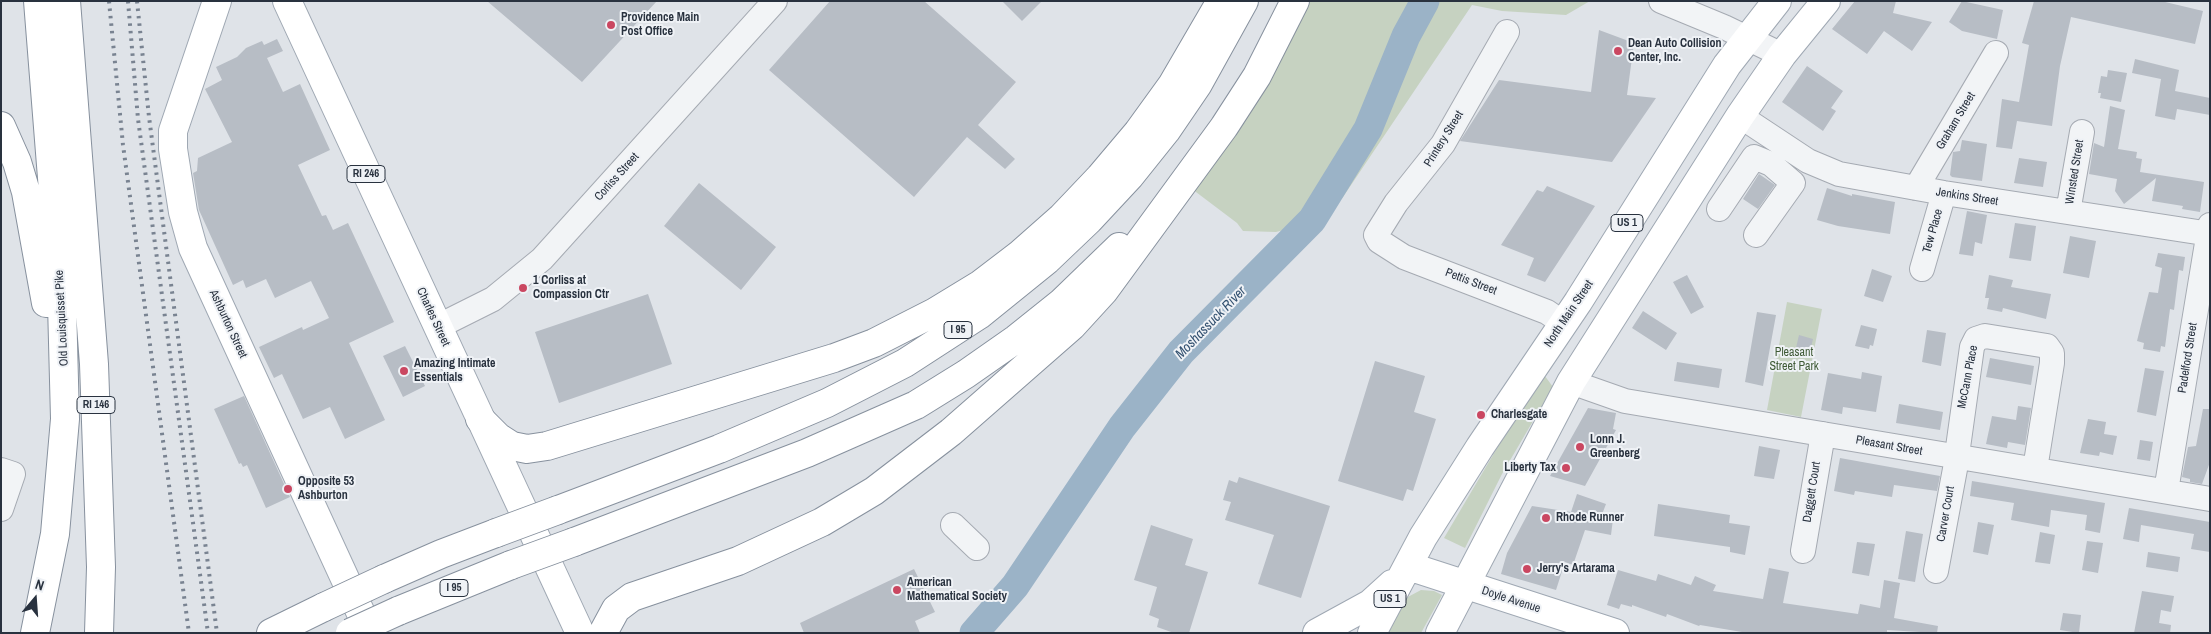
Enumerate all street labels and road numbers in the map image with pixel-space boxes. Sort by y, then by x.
street label: Graham Street [1933,90,1979,152]
street label: Printery Street [1421,108,1467,170]
street label: Winsted Street [2063,139,2087,205]
street label: Corliss Street [592,150,642,204]
road number: RI 246 [347,165,385,182]
street label: Jenkins Street [1935,185,1999,209]
street label: Tew Place [1920,207,1946,255]
road number: US 1 [1611,214,1643,232]
street label: Pettis Street [1443,266,1499,298]
street label: Old Louisquisset Pike [52,270,72,366]
street label: North Main Street [1541,278,1597,350]
street label: Charles Street [413,285,453,349]
street label: Ashburton Street [206,287,250,361]
road number: I 95 [944,322,972,338]
street label: Padelford Street [2175,322,2201,394]
street label: McCann Place [1955,344,1981,410]
road number: RI 146 [77,396,115,414]
street label: Pleasant Street [1855,433,1923,459]
street label: Daggett Court [1800,461,1824,523]
street label: Carver Court [1934,485,1958,543]
road number: I 95 [440,580,468,596]
street label: Doyle Avenue [1480,584,1542,616]
road number: US 1 [1374,590,1406,608]

